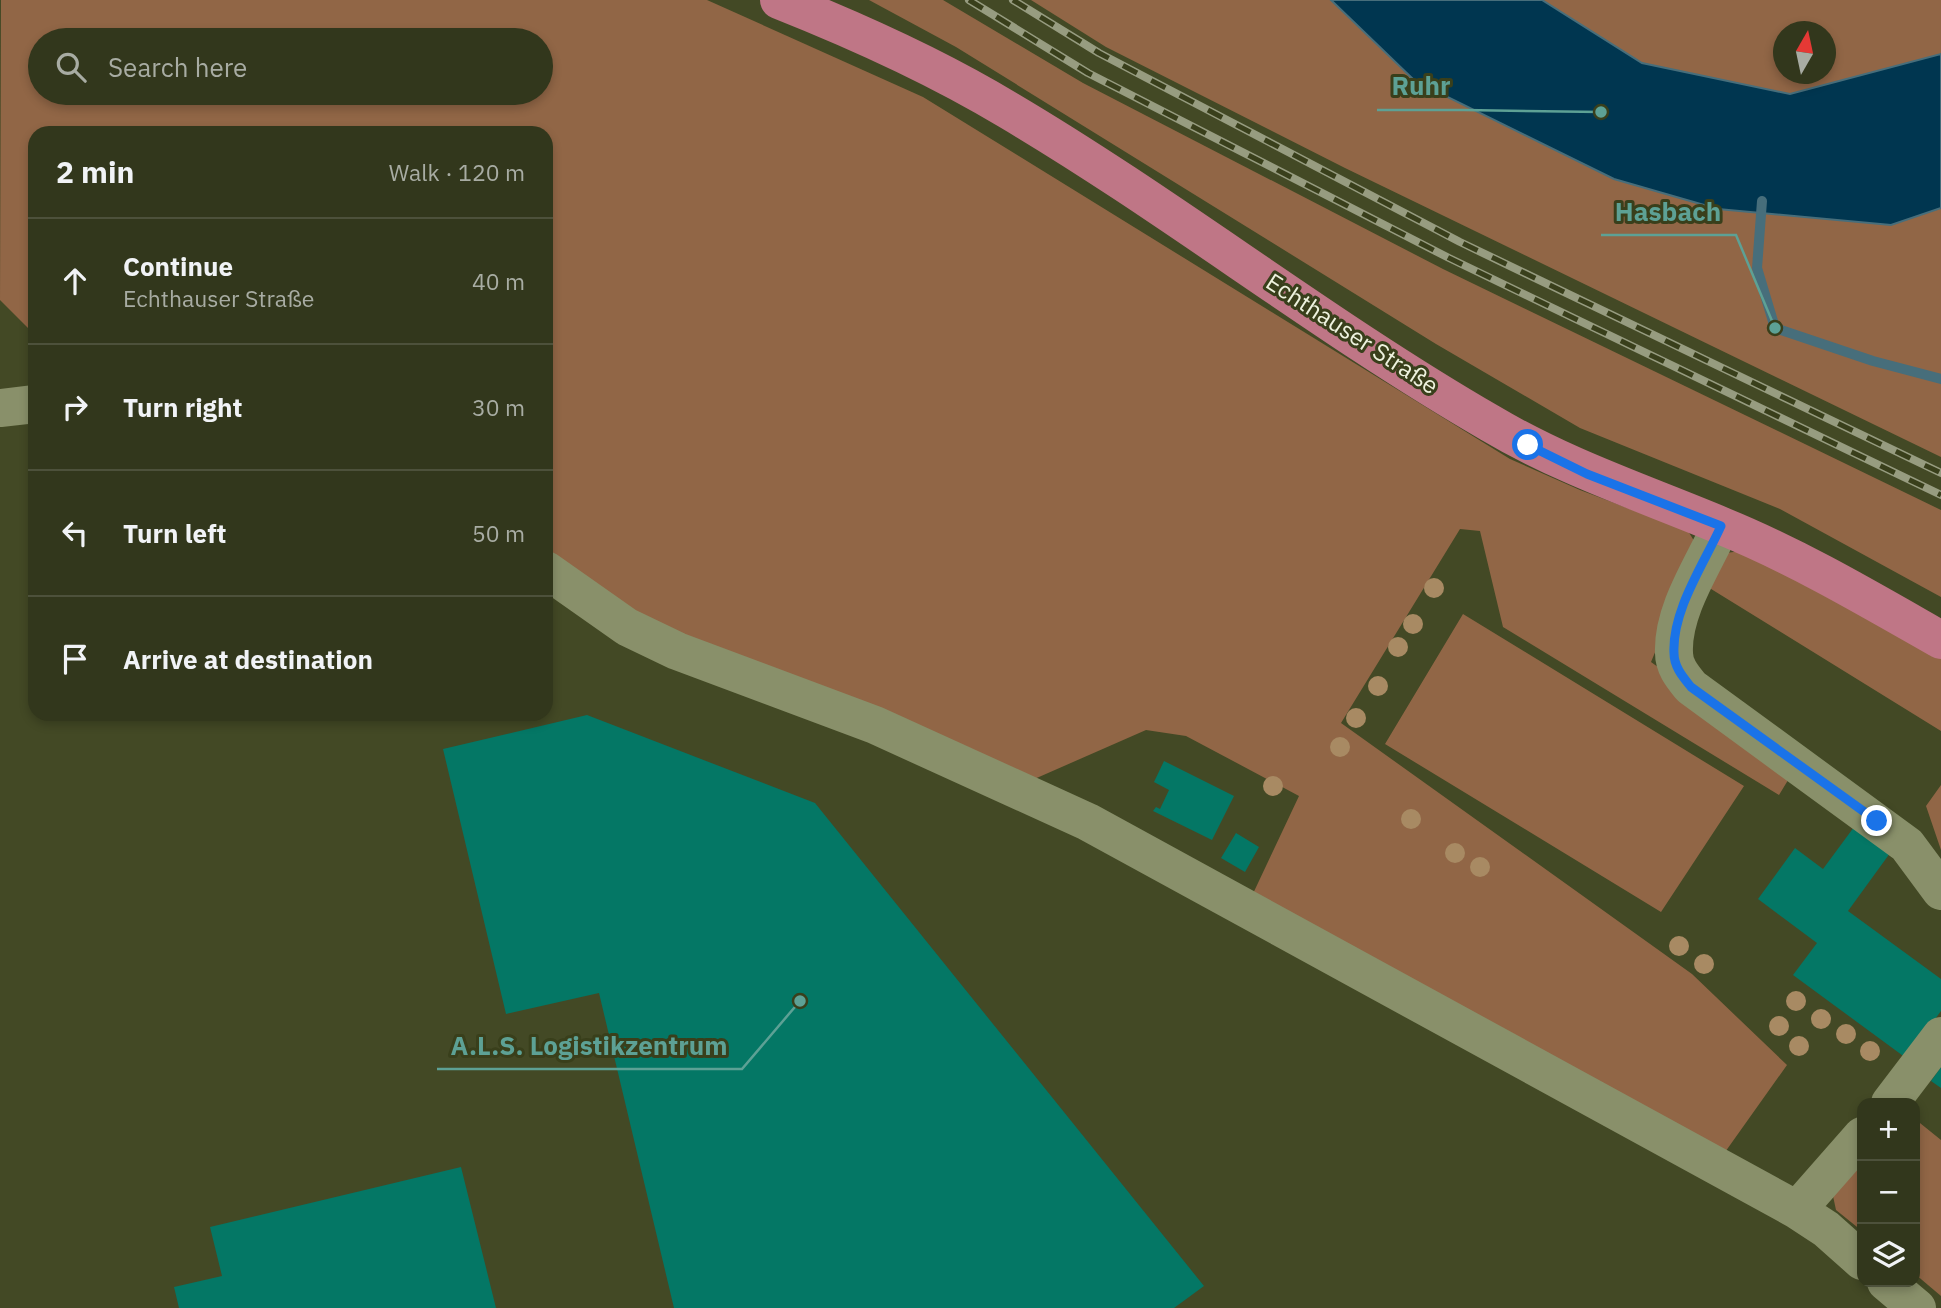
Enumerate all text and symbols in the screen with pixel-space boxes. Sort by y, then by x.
north arrow [1773,21,1836,84]
search box [28,28,553,105]
icon: search [52,48,90,86]
text: Search here [108,50,247,84]
callout: Ruhr [1377,63,1464,110]
text: Ruhr [1391,68,1451,102]
text: 2 min [56,152,134,191]
text: Walk · 120 m [389,157,525,187]
callout: Hasbach [1601,188,1736,235]
text: Hasbach [1615,194,1721,228]
text: Continue [123,249,233,283]
icon: ahead [56,262,94,300]
street label: Echthauser Straße [1260,265,1445,401]
text: 40 m [472,266,525,296]
text: Echthauser Straße [123,283,314,313]
icon: right [56,388,94,426]
text: Turn right [123,390,242,424]
text: 30 m [472,392,525,422]
route start [1512,429,1543,460]
icon: left [56,514,94,552]
text: Turn left [123,516,226,550]
text: 50 m [472,518,525,548]
icon: arrive [56,640,94,678]
text: Arrive at destination [123,642,373,676]
route end [1861,805,1892,836]
callout: A.L.S. Logistikzentrum [437,1022,742,1069]
text: A.L.S. Logistikzentrum [451,1028,727,1062]
map controls [1857,1098,1920,1287]
button: + [1857,1098,1920,1161]
button: − [1857,1161,1920,1224]
button: layers [1857,1224,1920,1287]

